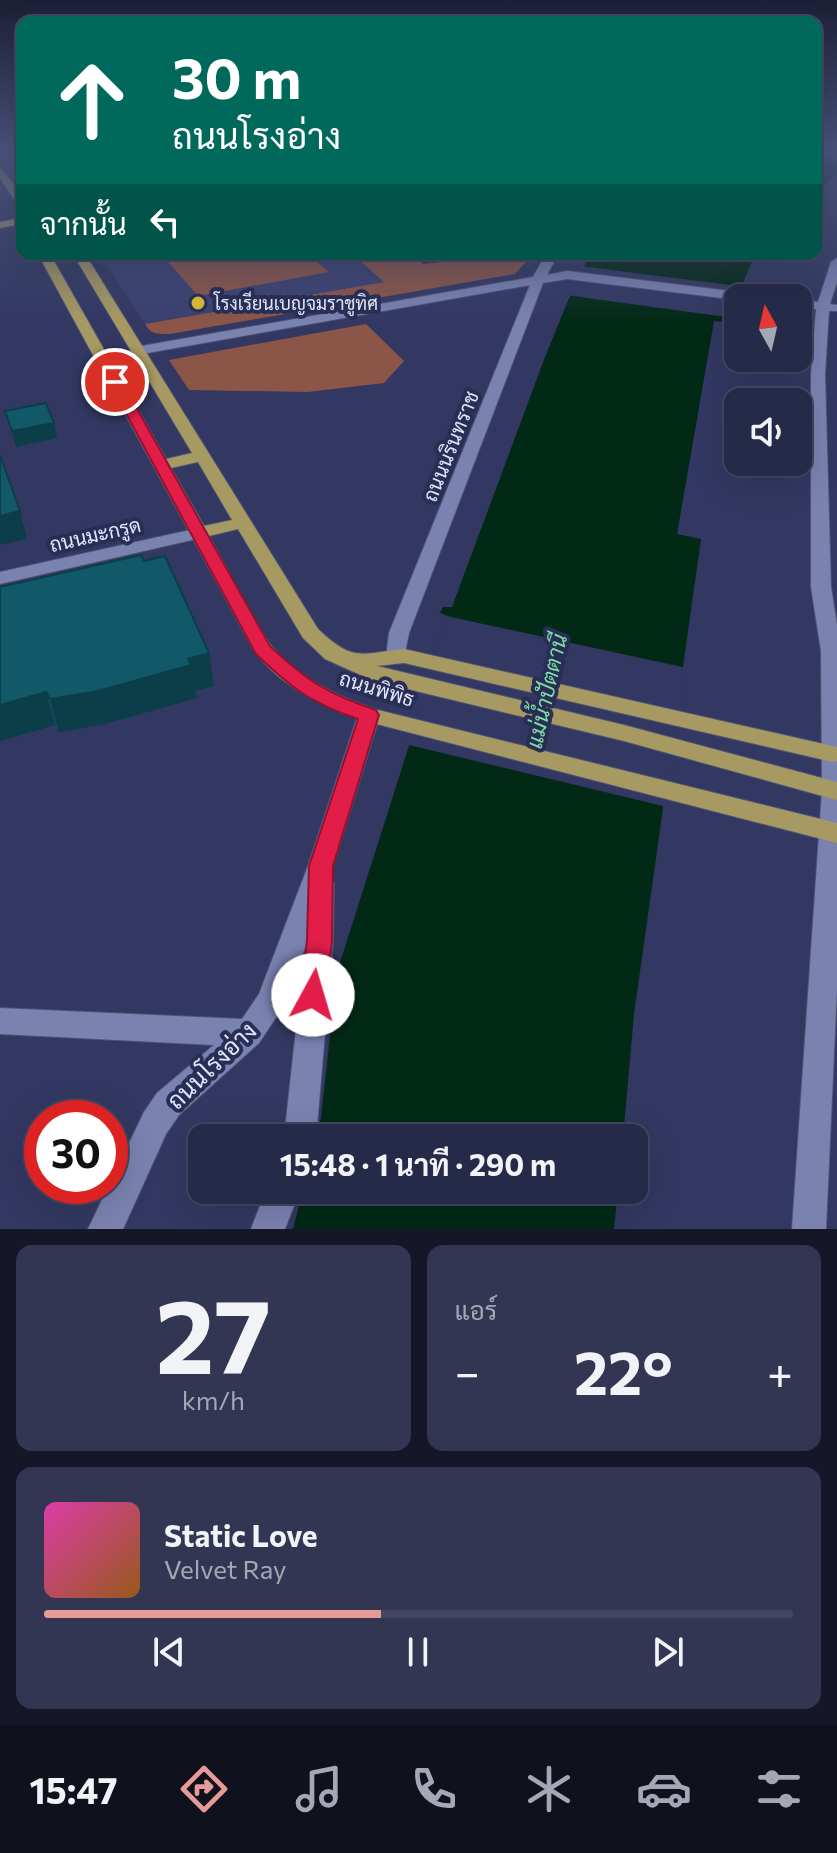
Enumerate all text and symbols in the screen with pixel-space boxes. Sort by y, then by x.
text: 30 m [172,42,301,111]
icon: ahead [40,48,144,152]
text: ถนนโรงอ่าง [172,112,341,156]
icon: left [143,200,187,244]
text: จากนั้น [40,204,127,241]
north arrow [724,284,812,372]
map controls [724,284,812,476]
place label: โรงเรียนเบญจมราชูทิศ [213,291,378,317]
marker: โรงเรียนเบญจมราชูทิศ [189,294,207,312]
pin [81,348,149,416]
icon: arrive [93,360,137,404]
street label: ถนนนรินทราช [417,387,483,505]
button: sound [724,388,812,476]
street label: ถนนมะกรูด [47,512,144,560]
water label: แม่น้ำปัตตานี [515,628,573,751]
street label: ถนนพิพิธ [337,665,417,711]
position arrow [271,953,355,1037]
street label: ถนนโรงอ่าง [160,1015,262,1115]
speed limit sign: 30 [24,1100,128,1204]
text: 15:48 · 1 นาที · 290 m [280,1145,556,1182]
text: 27 [155,1268,271,1395]
text: แอร์ [455,1294,497,1325]
text: 22° [574,1334,673,1407]
text: − [455,1344,480,1398]
text: + [767,1344,793,1398]
text: km/h [182,1384,245,1415]
text: Static Love [164,1516,318,1553]
text: Velvet Ray [164,1553,287,1584]
icon: previous [147,1630,191,1674]
icon: pause [396,1630,440,1674]
icon: next [646,1630,690,1674]
icon: directions [176,1761,232,1817]
icon: music [291,1761,347,1817]
icon: phone [406,1761,462,1817]
icon: climate [521,1761,577,1817]
icon: car [636,1761,692,1817]
icon: filters [751,1761,807,1817]
text: 15:47 [30,1767,117,1811]

